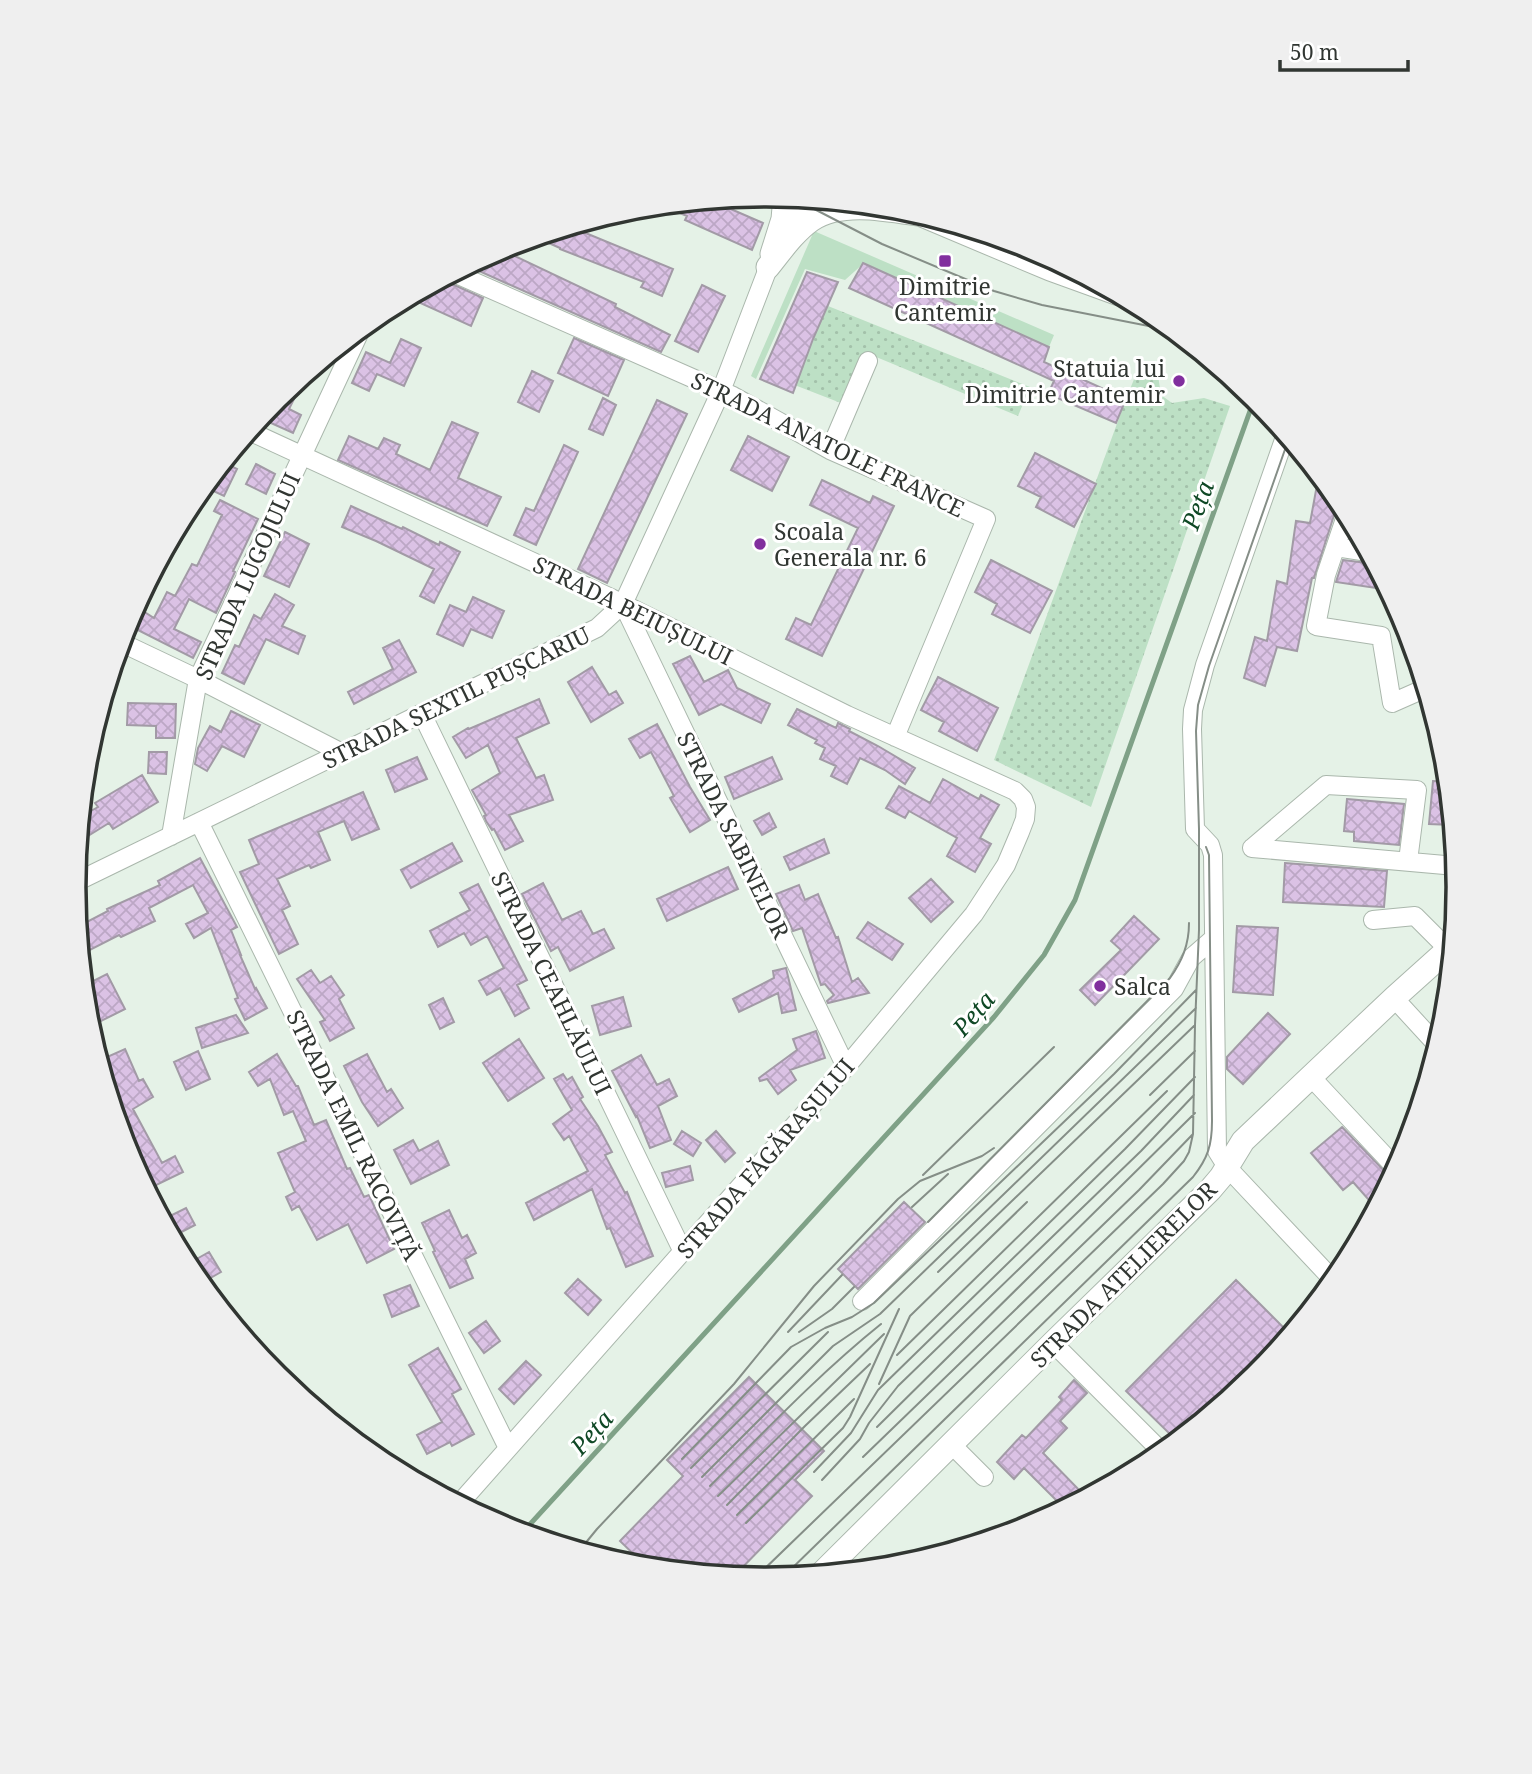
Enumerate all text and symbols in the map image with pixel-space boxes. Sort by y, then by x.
scale bar [1280,28,1408,72]
text: 50 m [1290,38,1339,66]
marker: Dimitrie Cantemir [937,253,953,269]
place label: Dimitrie Cantemir [894,270,996,328]
place label: Statuia lui Dimitrie Cantemir [965,352,1166,410]
street label: STRADA ANATOLE FRANCE [686,364,970,524]
marker: Statuia lui Dimitrie Cantemir [1171,373,1187,389]
street label: STRADA LUGOJULUI [187,467,307,685]
water label: Peța [1173,476,1221,535]
place label: Scoala Generala nr. 6 [774,515,927,573]
marker: Scoala Generala nr. 6 [752,536,768,552]
street label: STRADA BEIUȘULUI [528,548,738,672]
street label: STRADA SEXTIL PUȘCARIU [317,618,596,776]
street label: STRADA SABINELOR [670,726,798,944]
street label: STRADA CEAHLĂULUI [484,866,620,1100]
place label: Salca [1114,970,1171,1002]
marker: Salca [1092,978,1108,994]
water label: Peța [944,983,1002,1043]
street label: STRADA EMIL RACOVIȚĂ [279,1004,429,1266]
street label: STRADA FĂGĂRAȘULUI [669,1051,861,1265]
street label: STRADA ATELIERELOR [1023,1173,1224,1374]
water label: Peța [562,1403,620,1462]

